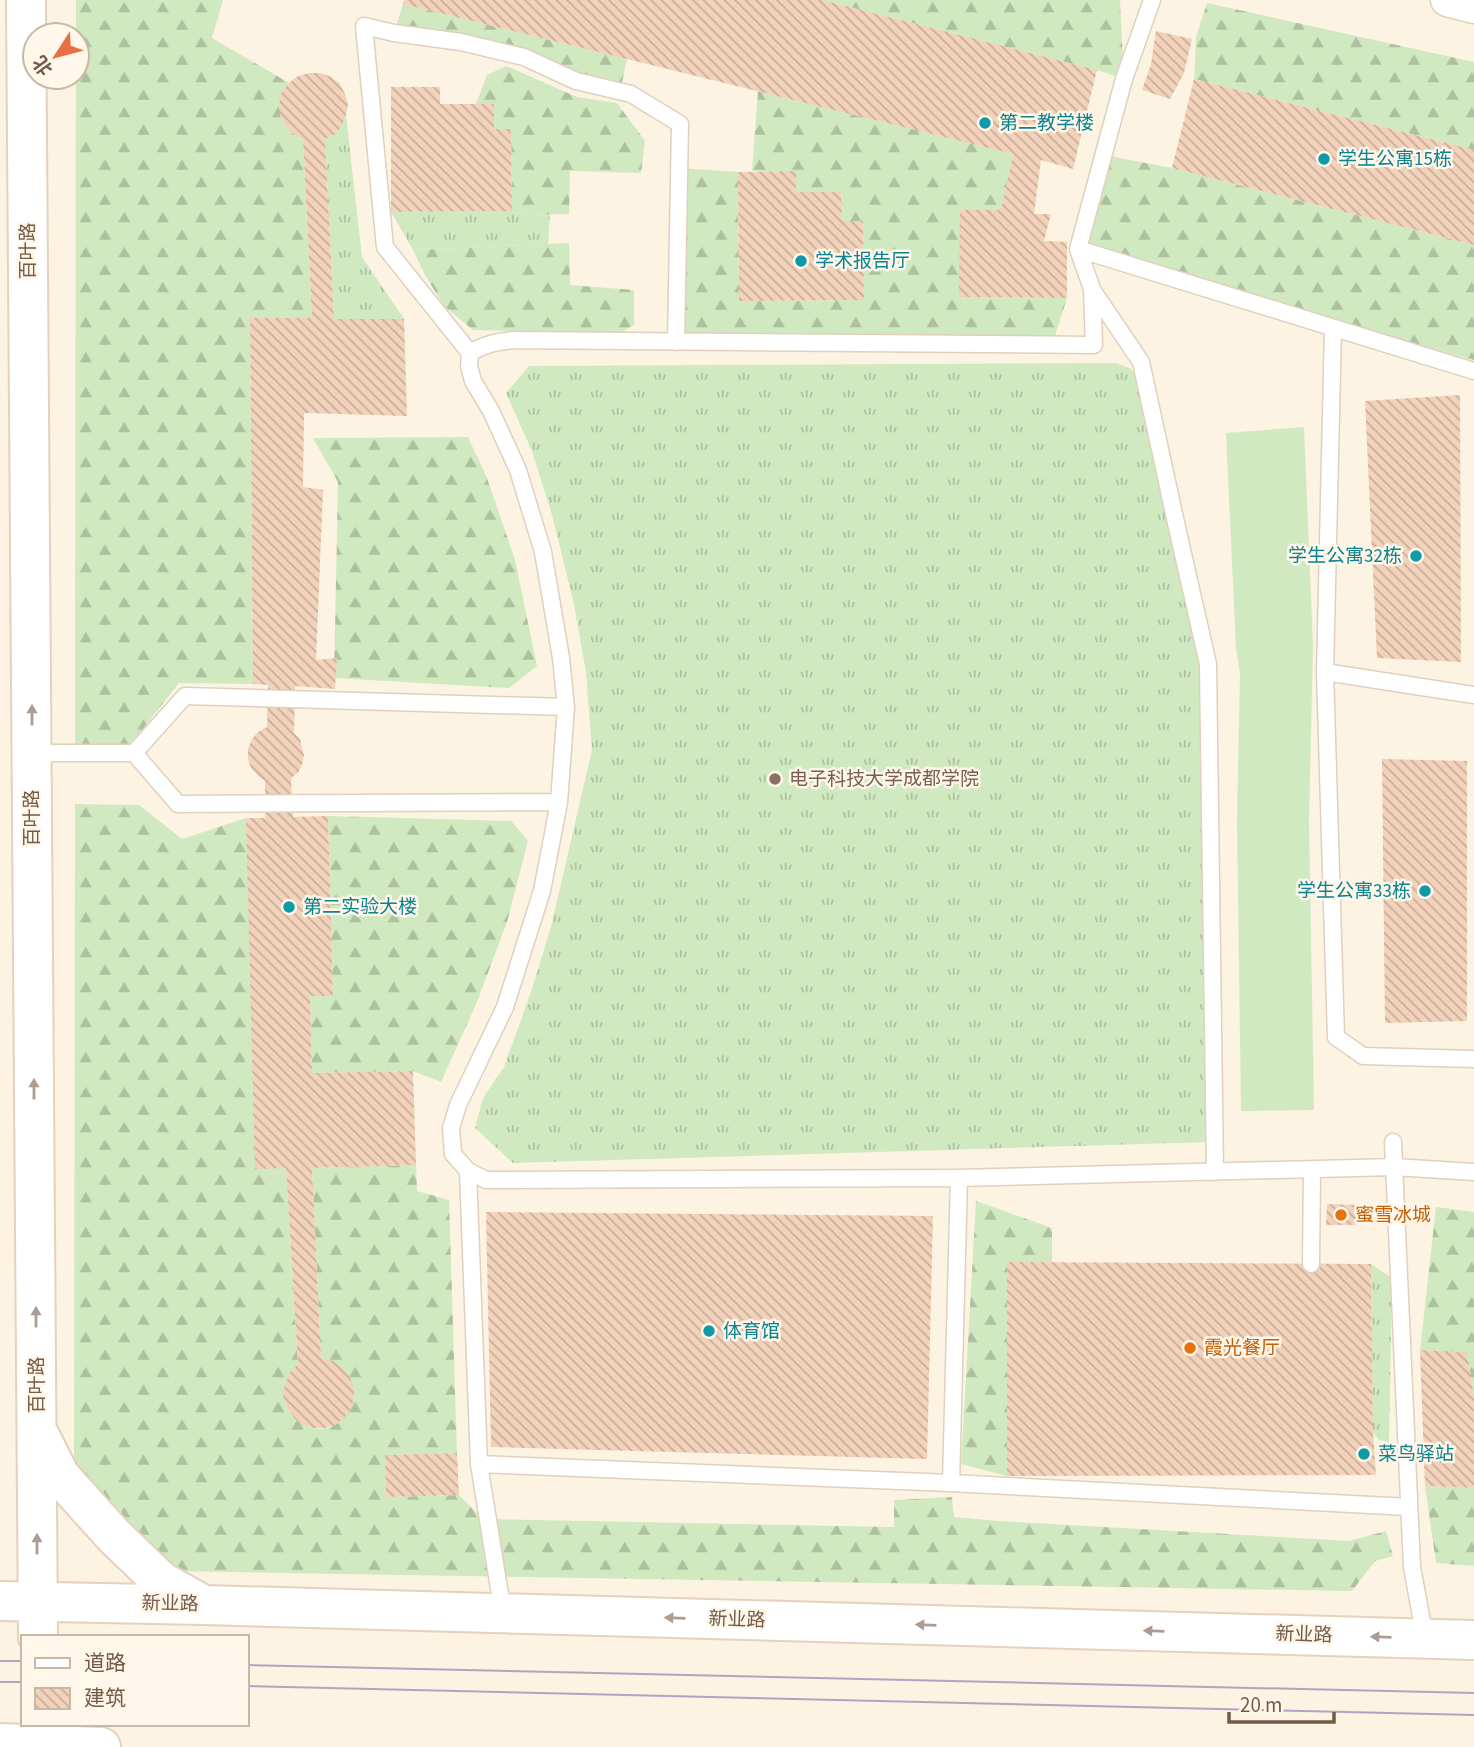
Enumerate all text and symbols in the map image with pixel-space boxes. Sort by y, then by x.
north arrow [21,21,91,91]
text: 北 [27,49,60,81]
place label: 第二教学楼 [999,110,1094,137]
marker: 第二教学楼 [977,115,993,131]
place label: 学生公寓15栋 [1338,146,1452,173]
marker: 学生公寓15栋 [1316,151,1332,167]
street label: 百叶路 [15,222,42,280]
place label: 学术报告厅 [815,248,910,275]
marker: 学术报告厅 [793,253,809,269]
place label: 学生公寓32栋 [1288,543,1402,570]
marker: 学生公寓32栋 [1408,548,1424,564]
one-way arrow [26,703,38,725]
place label: 电子科技大学成都学院 [789,766,979,793]
marker: 电子科技大学成都学院 [767,771,783,787]
street label: 百叶路 [19,789,46,847]
place label: 学生公寓33栋 [1297,878,1411,905]
marker: 学生公寓33栋 [1417,883,1433,899]
place label: 第二实验大楼 [303,894,417,921]
marker: 第二实验大楼 [281,899,297,915]
one-way arrow [28,1078,40,1100]
place label: 蜜雪冰城 [1355,1202,1431,1229]
marker: 蜜雪冰城 [1333,1207,1349,1223]
one-way arrow [30,1305,42,1327]
place label: 体育馆 [723,1318,780,1345]
marker: 体育馆 [701,1323,717,1339]
place label: 霞光餐厅 [1204,1335,1280,1362]
marker: 霞光餐厅 [1182,1340,1198,1356]
street label: 百叶路 [24,1356,51,1414]
place label: 菜鸟驿站 [1378,1441,1454,1468]
marker: 菜鸟驿站 [1356,1446,1372,1462]
one-way arrow [32,1533,43,1555]
street label: 新业路 [141,1590,199,1618]
street label: 新业路 [708,1606,766,1634]
one-way arrow [663,1612,685,1624]
one-way arrow [915,1619,937,1630]
street label: 新业路 [1275,1621,1333,1649]
one-way arrow [1143,1625,1165,1637]
one-way arrow [1370,1632,1392,1643]
legend [21,1635,248,1726]
text: 道路 [84,1648,126,1678]
scale bar [1229,1680,1334,1724]
text: 建筑 [84,1683,126,1713]
text: 20 m [1240,1690,1282,1720]

